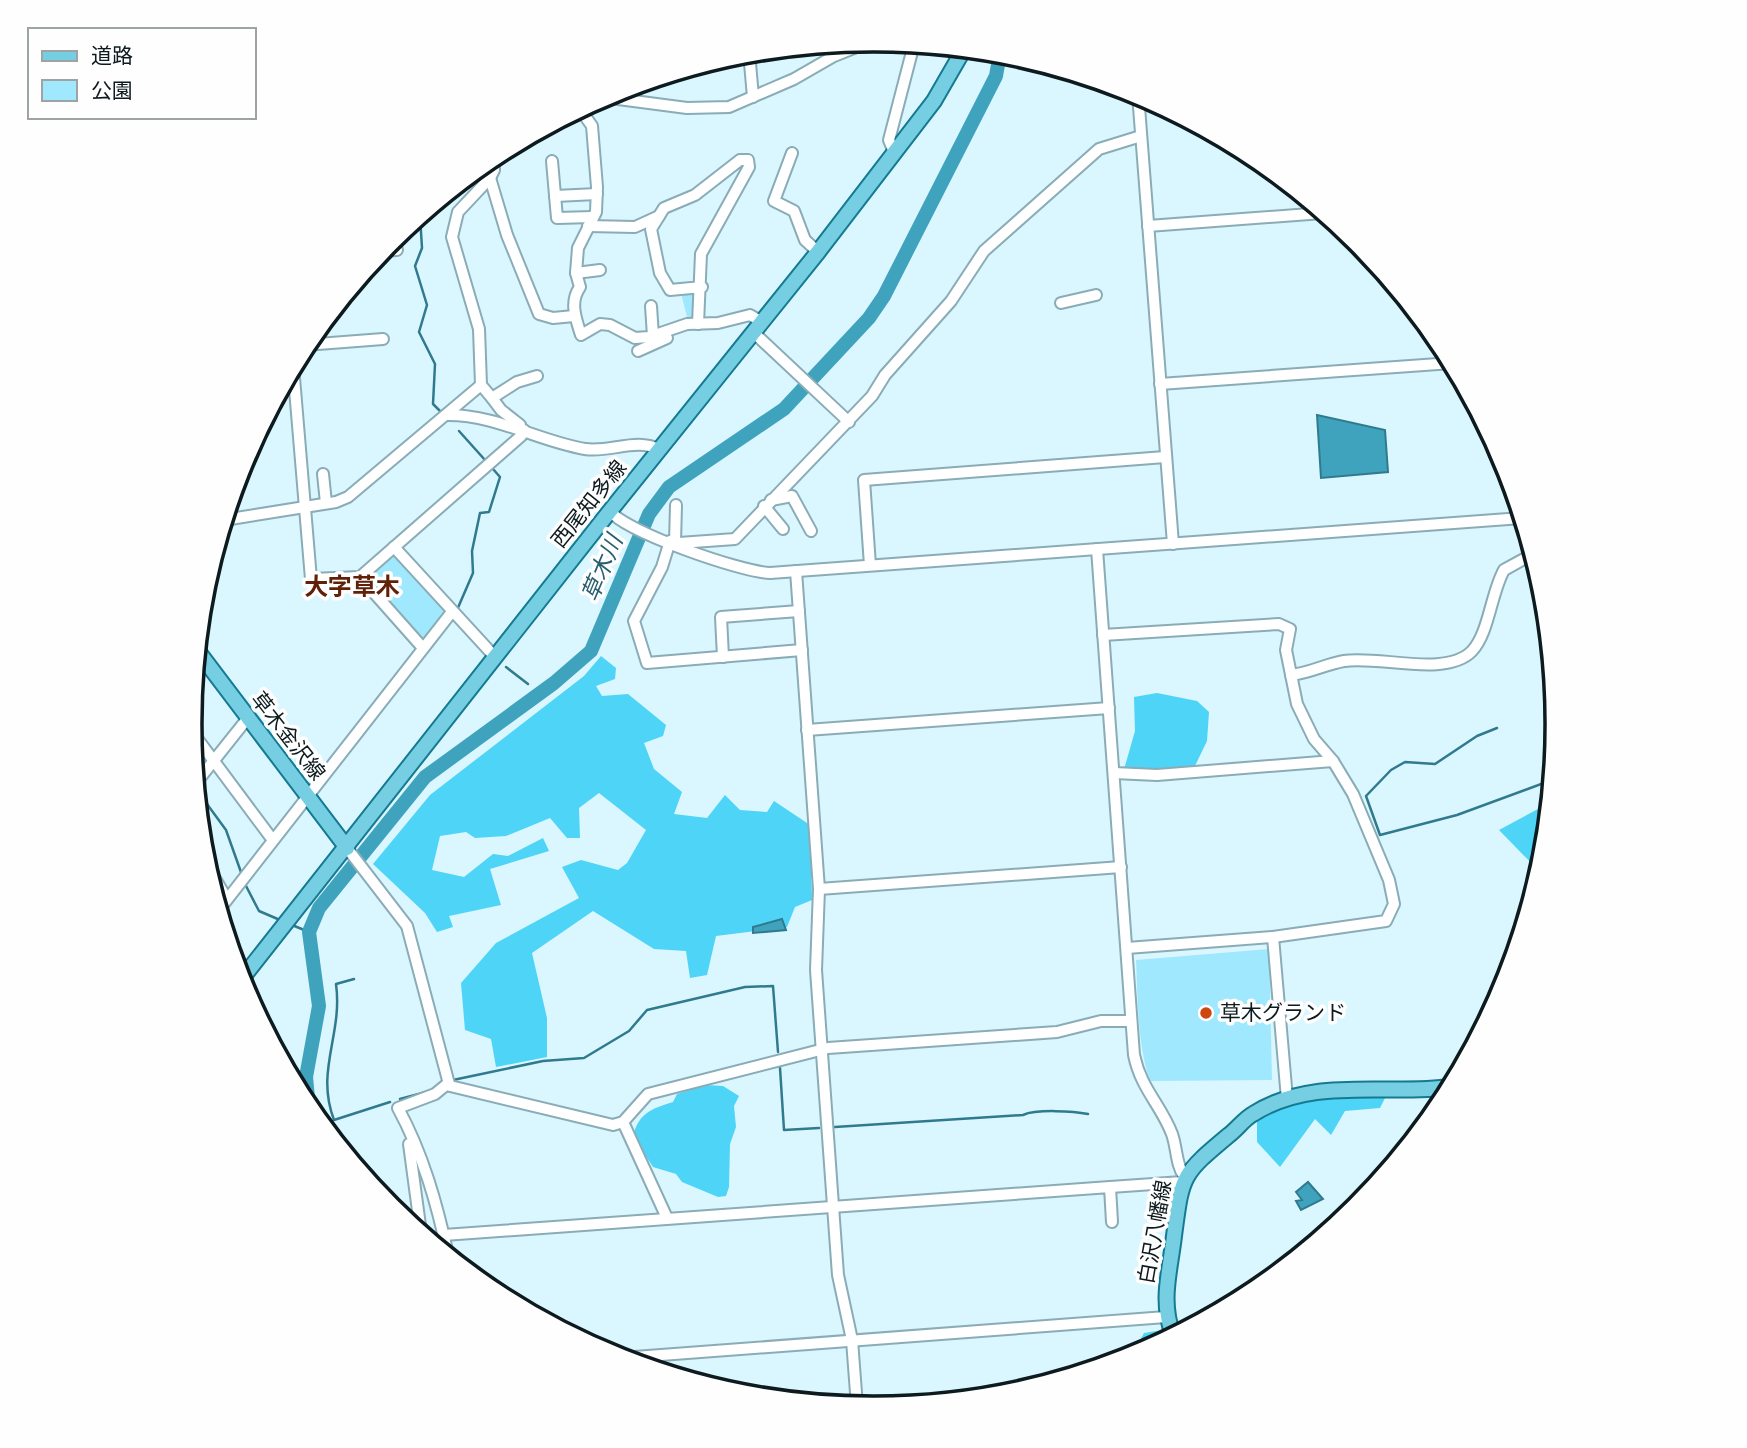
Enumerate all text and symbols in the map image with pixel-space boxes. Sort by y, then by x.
legend [28,28,256,119]
text: 道路 [91,43,133,69]
text: 公園 [91,78,133,104]
street label: 西尾知多線 [546,455,632,553]
water label: 草木川 [576,528,630,605]
district label: 大字草木 [304,573,400,601]
street label: 草木金沢線 [245,687,331,785]
place label: 草木グランド [1220,1000,1346,1026]
marker: 草木グランド [1198,1005,1214,1021]
street label: 白沢八幡線 [1133,1178,1177,1286]

